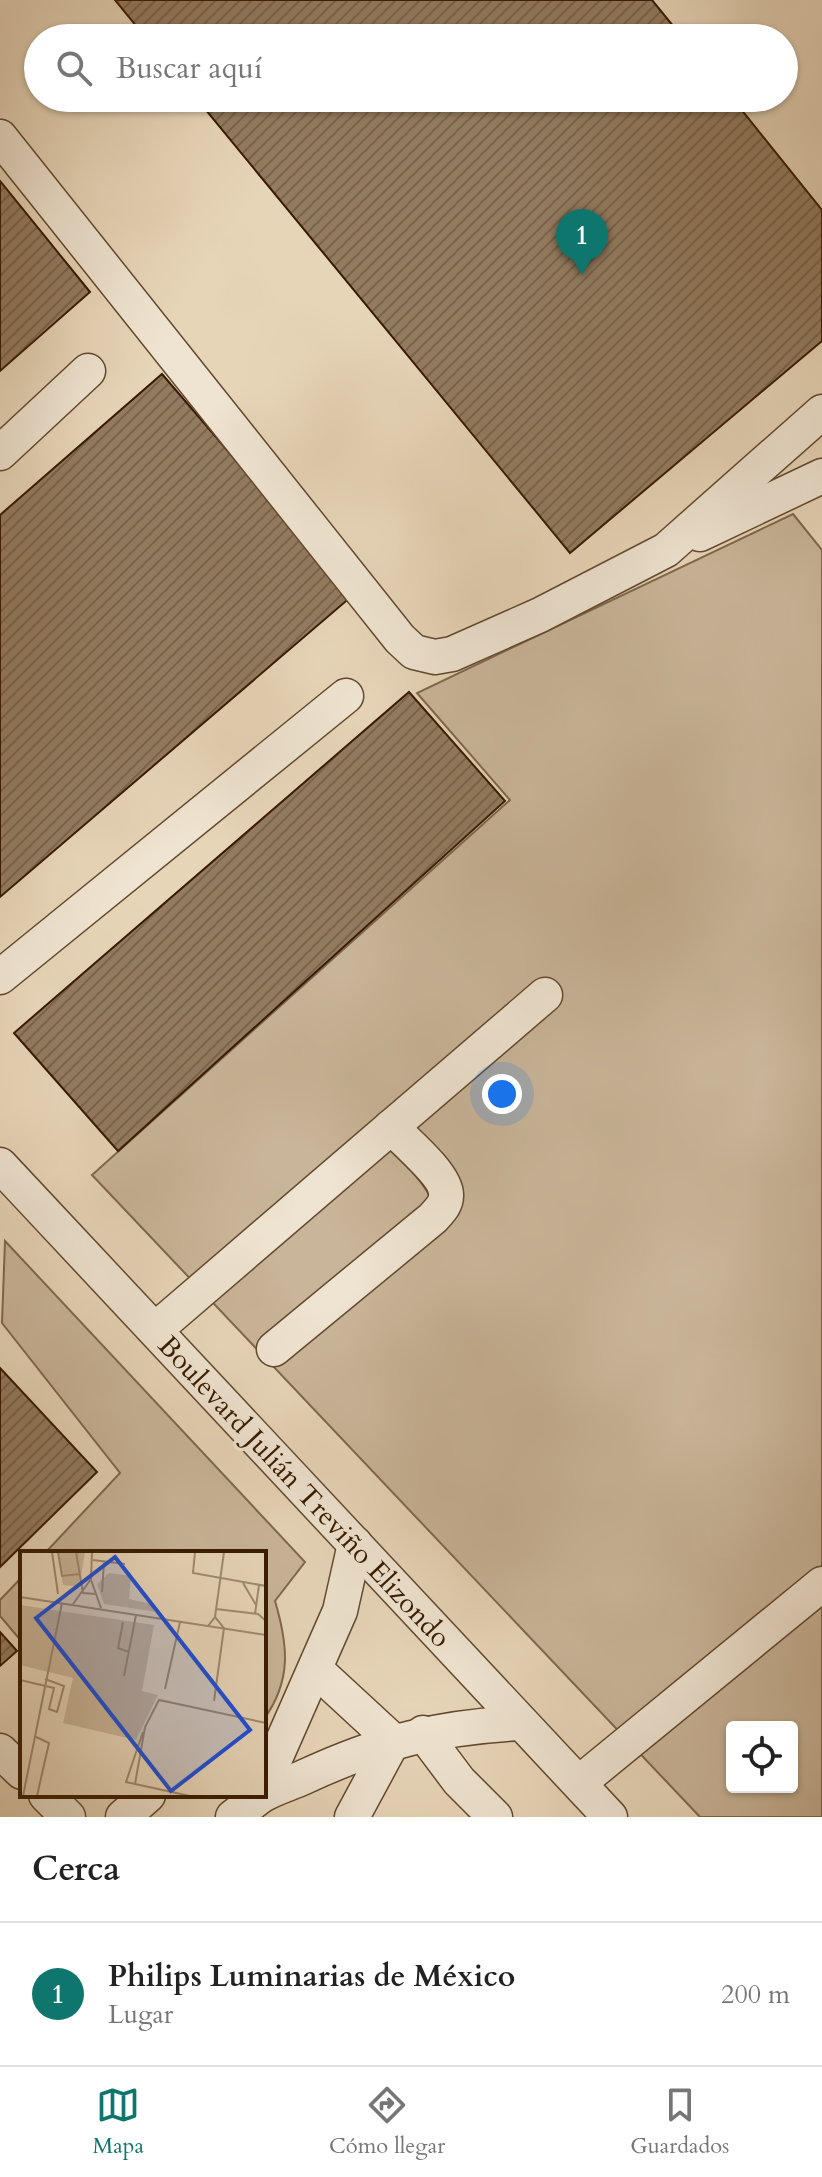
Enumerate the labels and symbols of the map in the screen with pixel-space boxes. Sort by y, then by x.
pin: 1 [556,209,608,275]
your location [482,1074,522,1114]
street label: Boulevard Julián Treviño Elizondo [149,1327,459,1656]
inset map [20,1551,266,1797]

